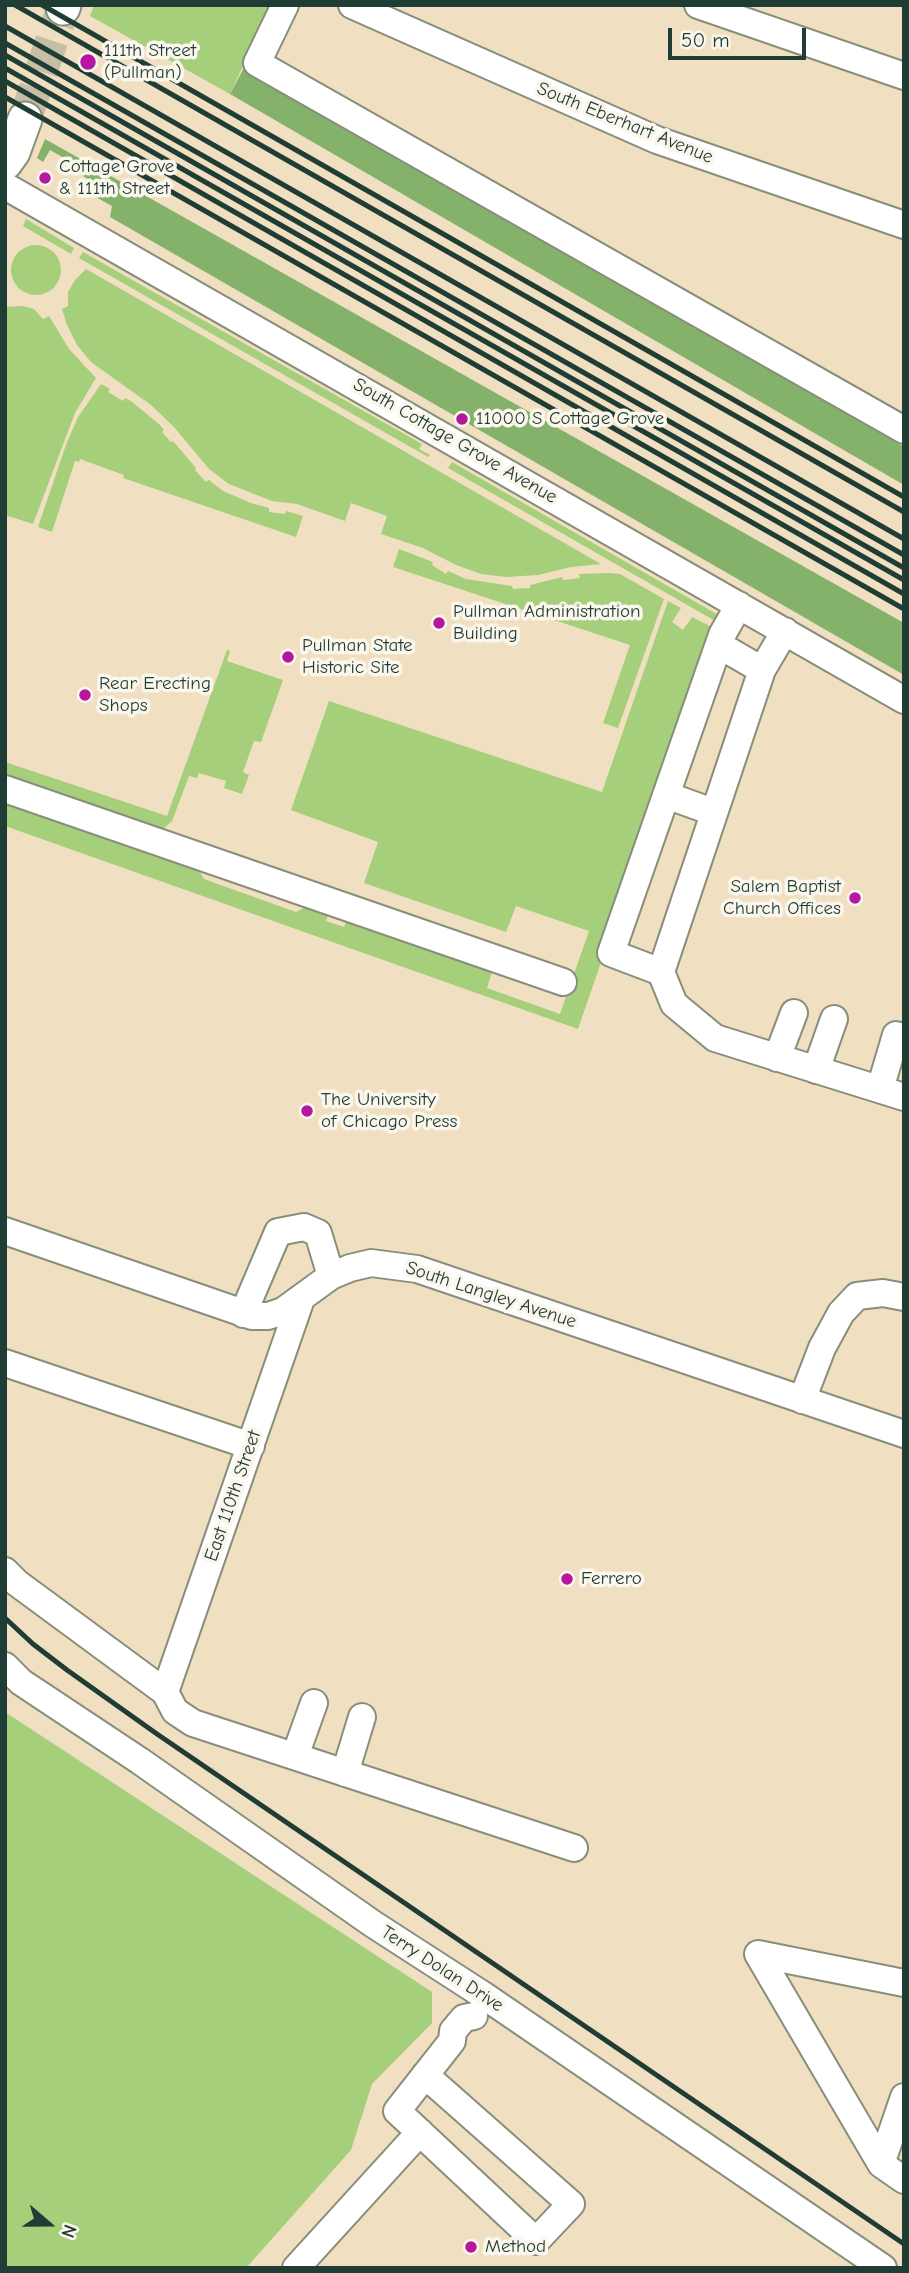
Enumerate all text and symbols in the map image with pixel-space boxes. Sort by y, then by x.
scale bar [671,14,809,58]
text: 50 m [681,28,730,52]
place label: 111th Street (Pullman) [104,40,196,84]
marker: 111th Street (Pullman) [78,52,98,72]
street label: South Eberhart Avenue [534,77,716,169]
place label: Cottage Grove & 111th Street [59,156,174,200]
marker: Cottage Grove & 111th Street [37,170,53,186]
street label: South Cottage Grove Avenue [349,373,561,509]
place label: 11000 S Cottage Grove [476,408,664,430]
marker: 11000 S Cottage Grove [454,411,470,427]
place label: Pullman Administration Building [453,601,641,645]
marker: Pullman Administration Building [431,615,447,631]
place label: Pullman State Historic Site [302,635,413,679]
marker: Pullman State Historic Site [280,649,296,665]
place label: Rear Erecting Shops [99,673,211,717]
marker: Rear Erecting Shops [77,687,93,703]
place label: Salem Baptist Church Offices [723,876,841,920]
marker: Salem Baptist Church Offices [847,890,863,906]
place label: The University of Chicago Press [321,1089,457,1133]
marker: The University of Chicago Press [299,1103,315,1119]
street label: South Langley Avenue [403,1257,579,1333]
street label: East 110th Street [200,1427,266,1565]
place label: Ferrero [581,1568,642,1590]
marker: Ferrero [559,1571,575,1587]
street label: Terry Dolan Drive [376,1921,508,2017]
north arrow [14,2189,84,2259]
text: N [56,2222,81,2241]
place label: Method [485,2236,546,2258]
marker: Method [463,2239,479,2255]

